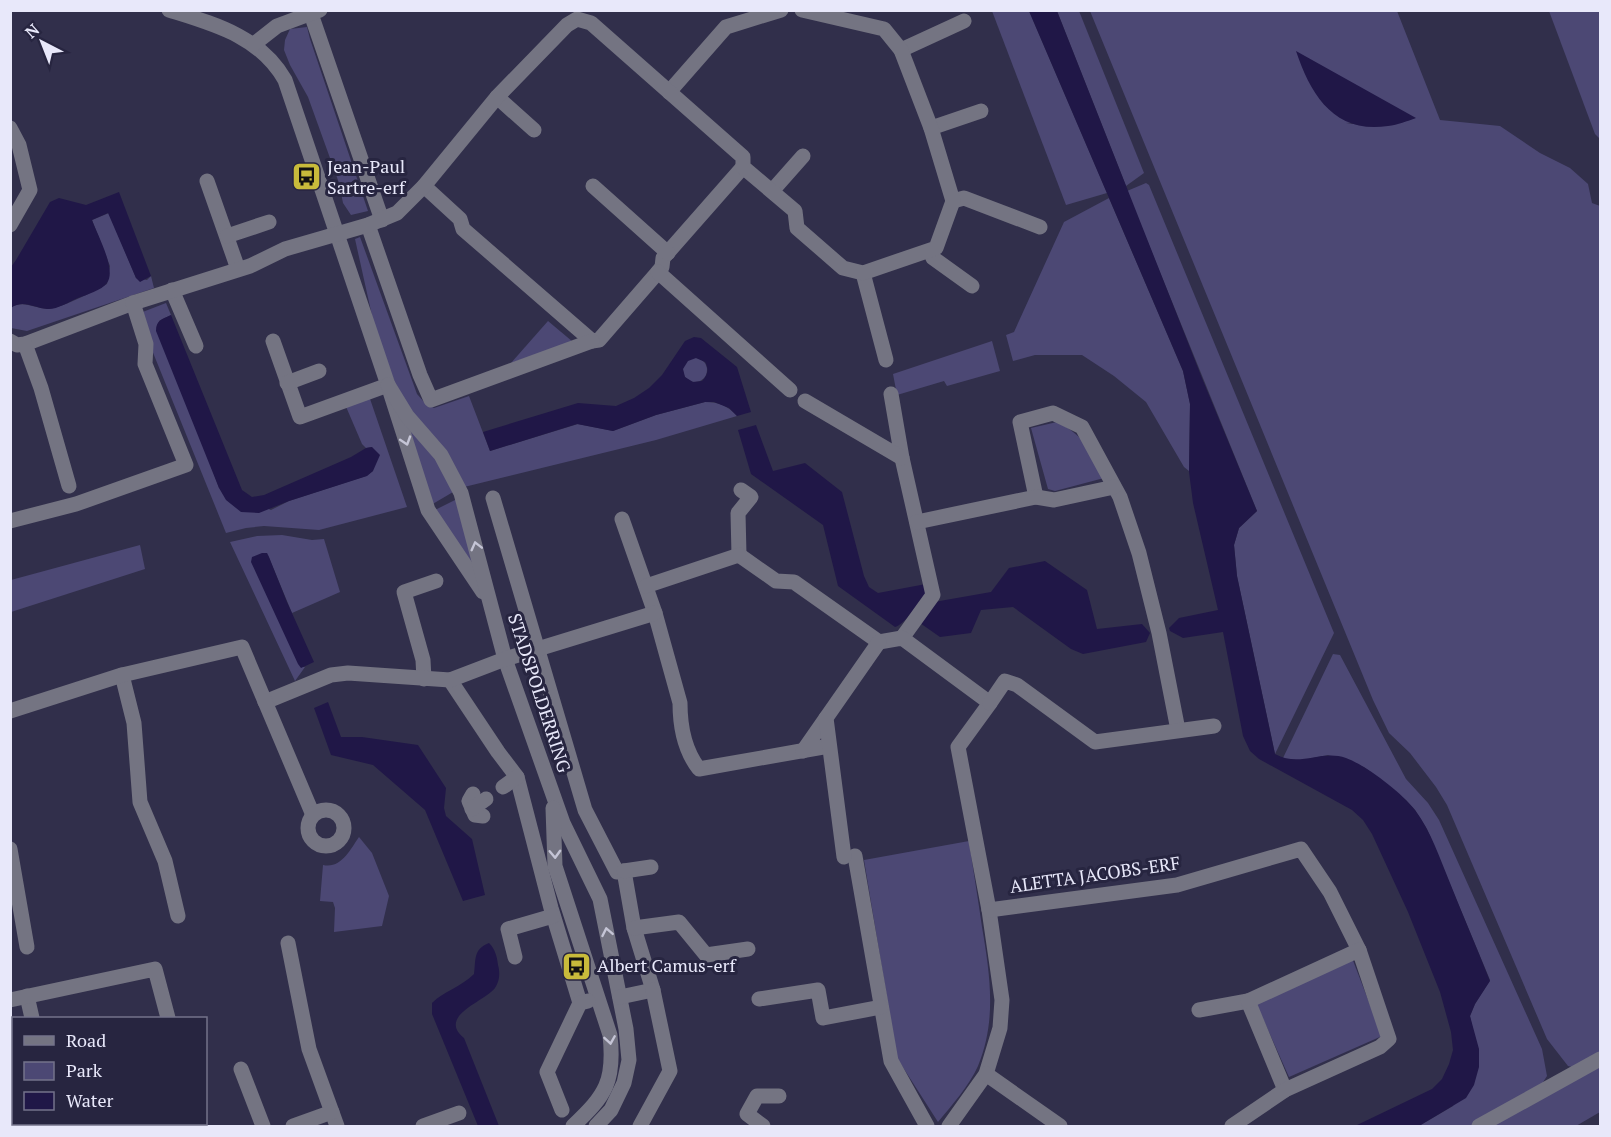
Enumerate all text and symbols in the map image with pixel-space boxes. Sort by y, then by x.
north arrow [12,12,72,72]
text: N [20,19,44,43]
place label: Jean-Paul Sartre-erf [327,154,407,199]
bus stop icon: Jean-Paul Sartre-erf [290,161,322,193]
one-way arrow [399,435,411,446]
one-way arrow [470,541,483,551]
street label: STADSPOLDERRING [503,610,577,776]
one-way arrow [548,850,561,859]
street label: ALETTA JACOBS-ERF [1008,850,1182,898]
one-way arrow [601,927,614,937]
bus stop icon: Albert Camus-erf [560,950,592,982]
place label: Albert Camus-erf [597,953,737,977]
legend [12,1017,207,1125]
text: Road [66,1028,106,1052]
one-way arrow [603,1035,616,1045]
text: Park [66,1058,103,1082]
text: Water [66,1088,113,1112]

